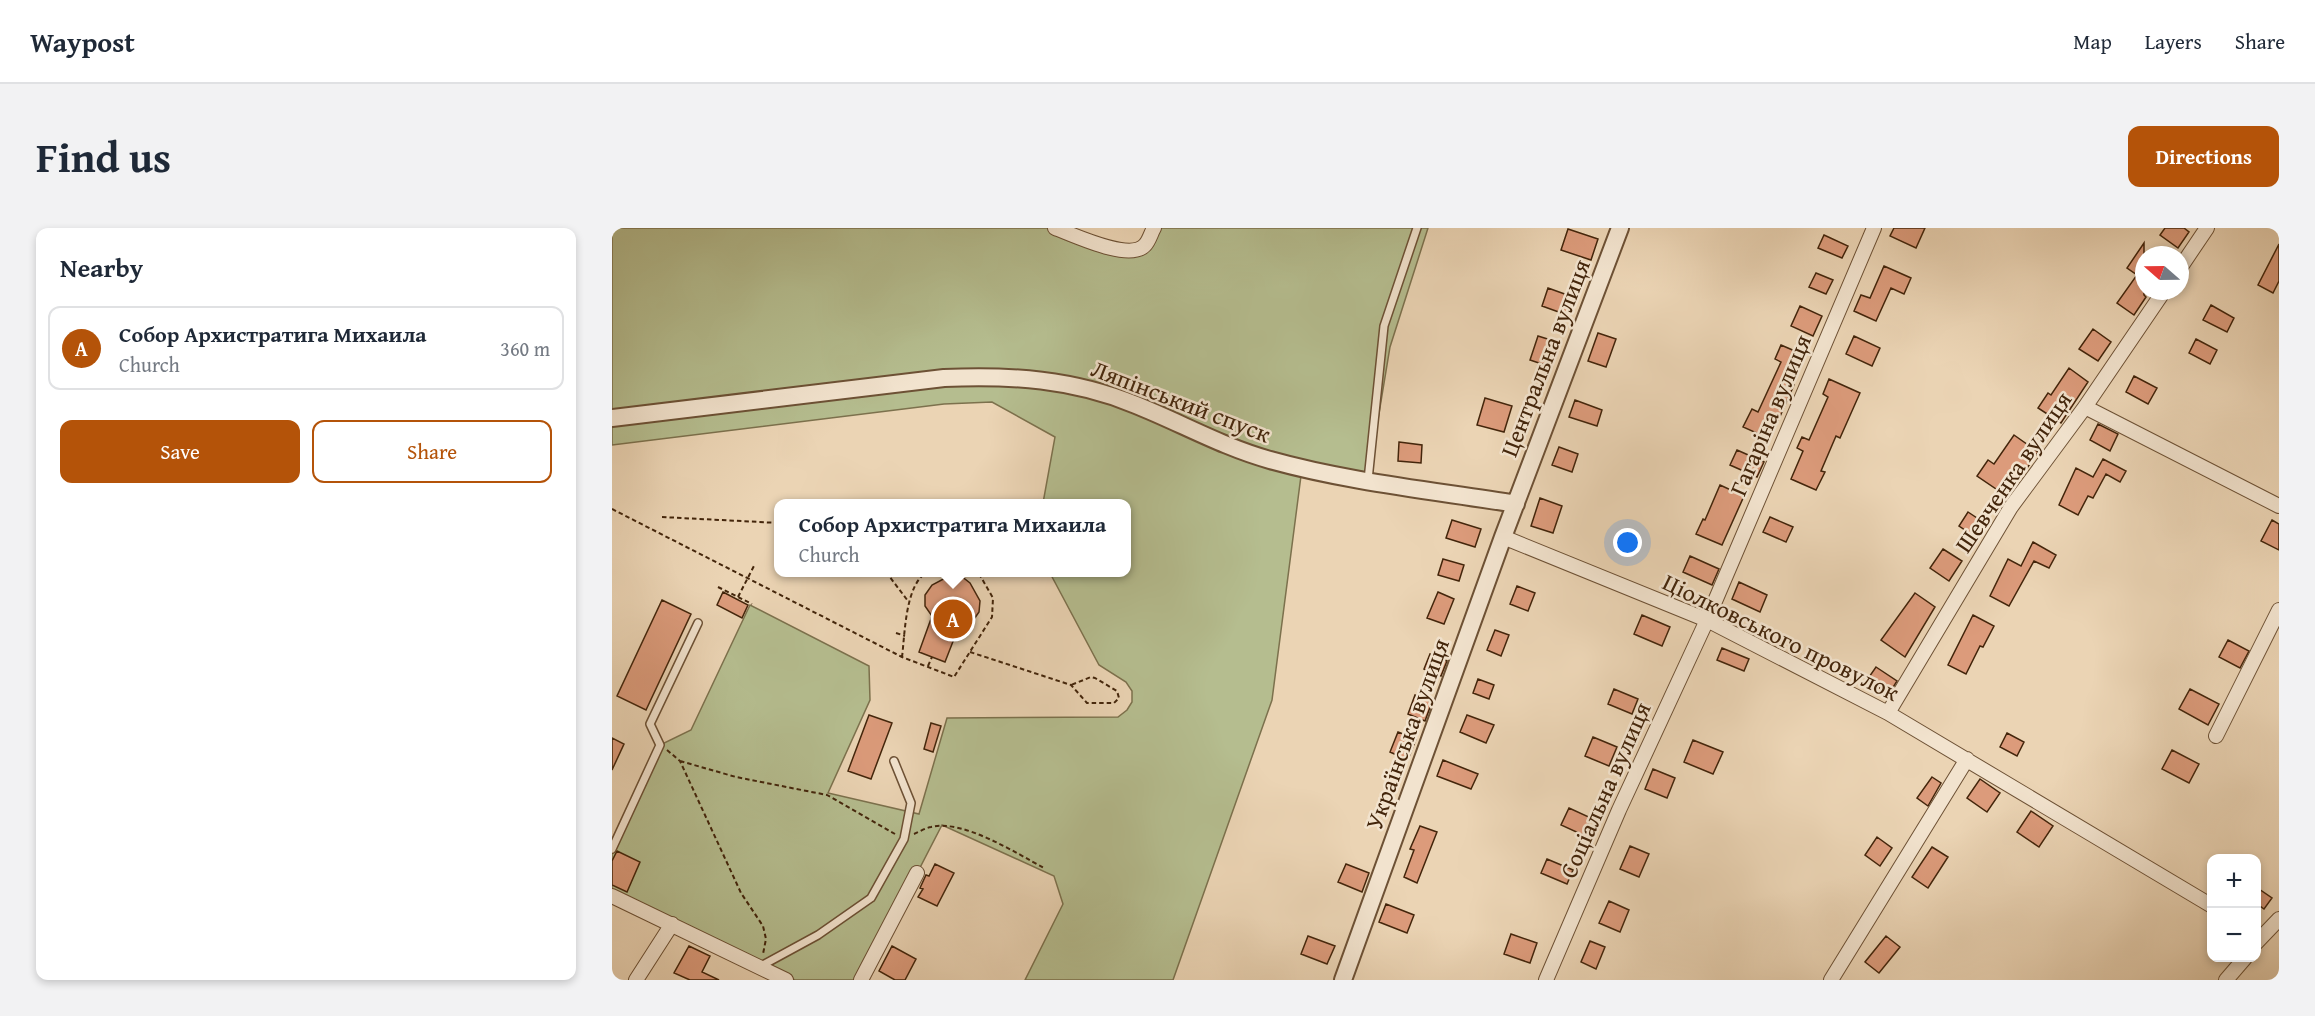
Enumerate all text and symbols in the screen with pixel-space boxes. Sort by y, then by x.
text: Waypost [30,21,135,62]
text: Map [2073,26,2112,57]
text: Layers [2145,26,2202,57]
text: Share [2235,26,2285,57]
text: Find us [36,126,171,187]
button: Directions [2128,126,2279,187]
north arrow [2135,246,2189,300]
text: Nearby [60,248,143,287]
street label: Центральна вулиця [1491,254,1599,462]
text: Собор Архистратига Михаила [119,318,427,350]
street label: Гагаріна вулиця [1720,329,1820,501]
text: A [75,334,88,363]
text: 360 m [500,334,550,363]
text: Church [119,350,180,379]
street label: Ляпінський спуск [1086,351,1276,451]
street label: Шевченка вулиця [1946,384,2080,560]
button: Save [60,420,300,483]
button: Share [312,420,552,483]
popup [774,499,1131,577]
text: Собор Архистратига Михаила [799,508,1106,540]
your location [1613,528,1642,557]
text: Church [799,540,859,569]
street label: Ціолковського провулок [1657,564,1906,710]
pin: A [934,596,972,642]
street label: Українська вулиця [1356,633,1458,835]
street label: Соціальна вулиця [1550,696,1660,884]
map controls [2207,854,2261,962]
button: + [2207,854,2261,908]
button: − [2207,908,2261,962]

